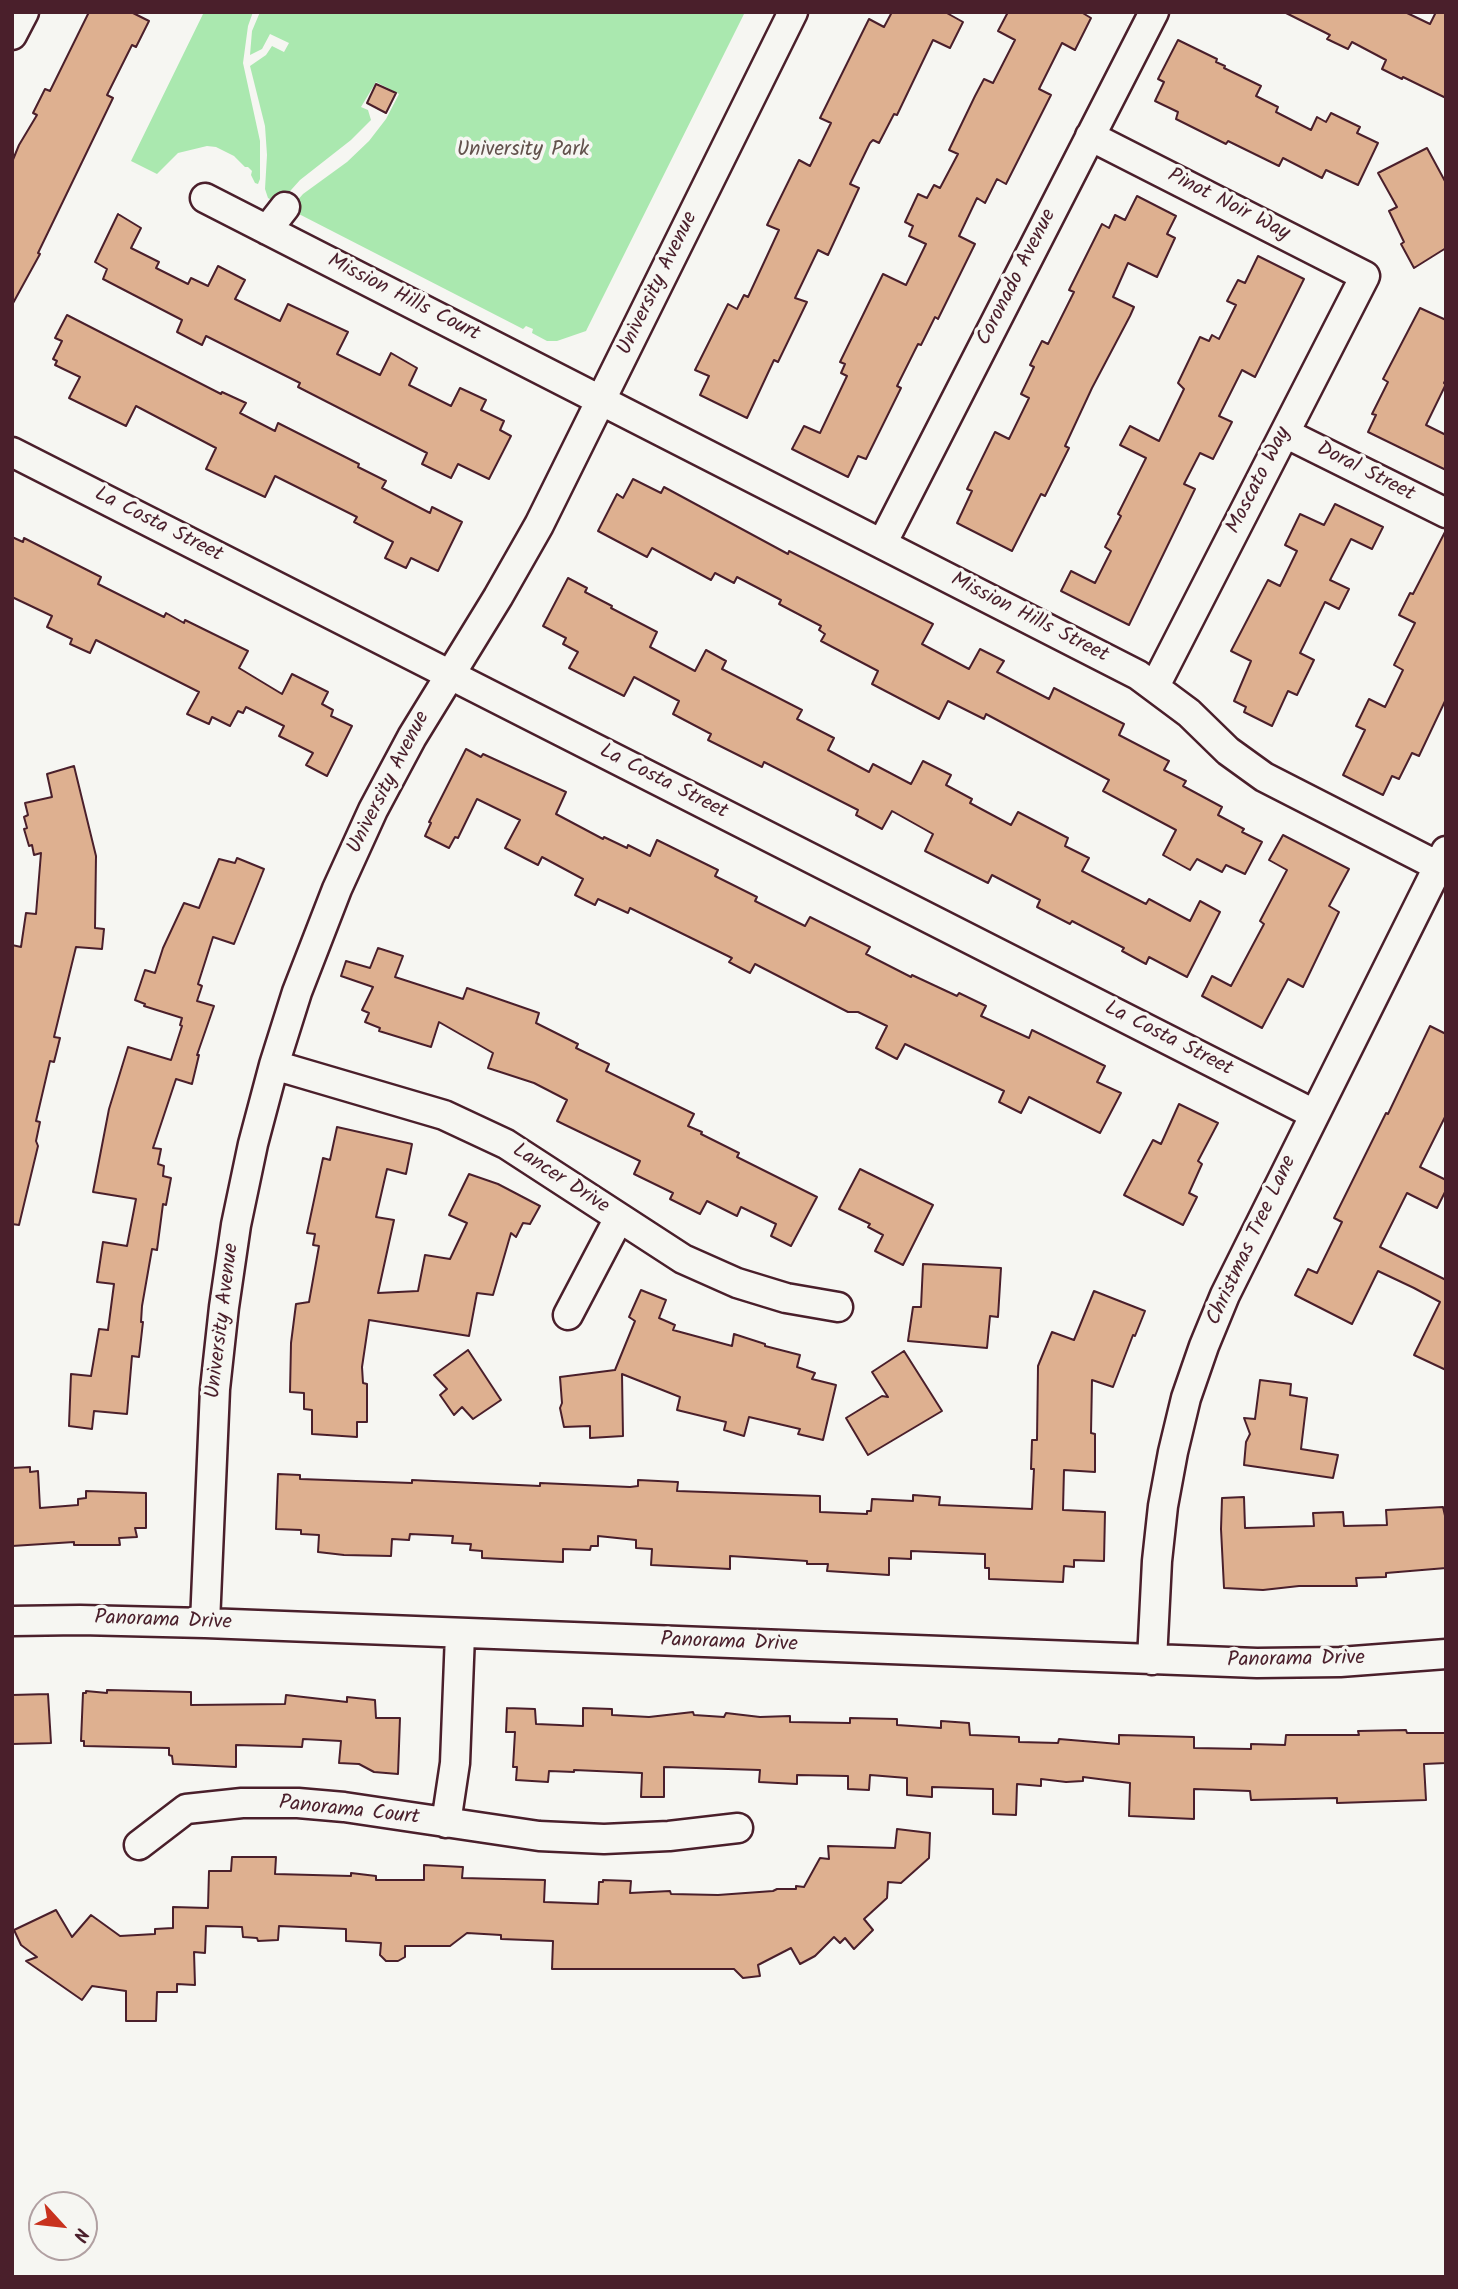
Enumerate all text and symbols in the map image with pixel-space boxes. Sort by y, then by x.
park label: University Park [457,138,589,164]
street label: Pinot Noir Way [1163,164,1293,248]
street label: Coronado Avenue [973,206,1063,350]
street label: University Avenue [613,208,705,360]
street label: Mission Hills Court [323,250,483,348]
street label: Moscato Way [1222,423,1298,539]
street label: Doral Street [1312,438,1418,508]
street label: La Costa Street [90,483,226,569]
street label: Mission Hills Street [946,568,1112,670]
street label: University Avenue [343,708,437,858]
street label: La Costa Street [595,740,731,826]
street label: La Costa Street [1100,997,1236,1083]
street label: Lancer Drive [507,1139,613,1221]
street label: Christmas Tree Lane [1203,1152,1303,1330]
street label: University Avenue [202,1242,246,1400]
street label: Panorama Drive [94,1607,232,1637]
street label: Panorama Drive [660,1629,798,1659]
street label: Panorama Drive [1227,1647,1365,1675]
street label: Panorama Court [278,1792,420,1832]
north arrow [28,2191,98,2261]
text: N [64,2222,96,2247]

